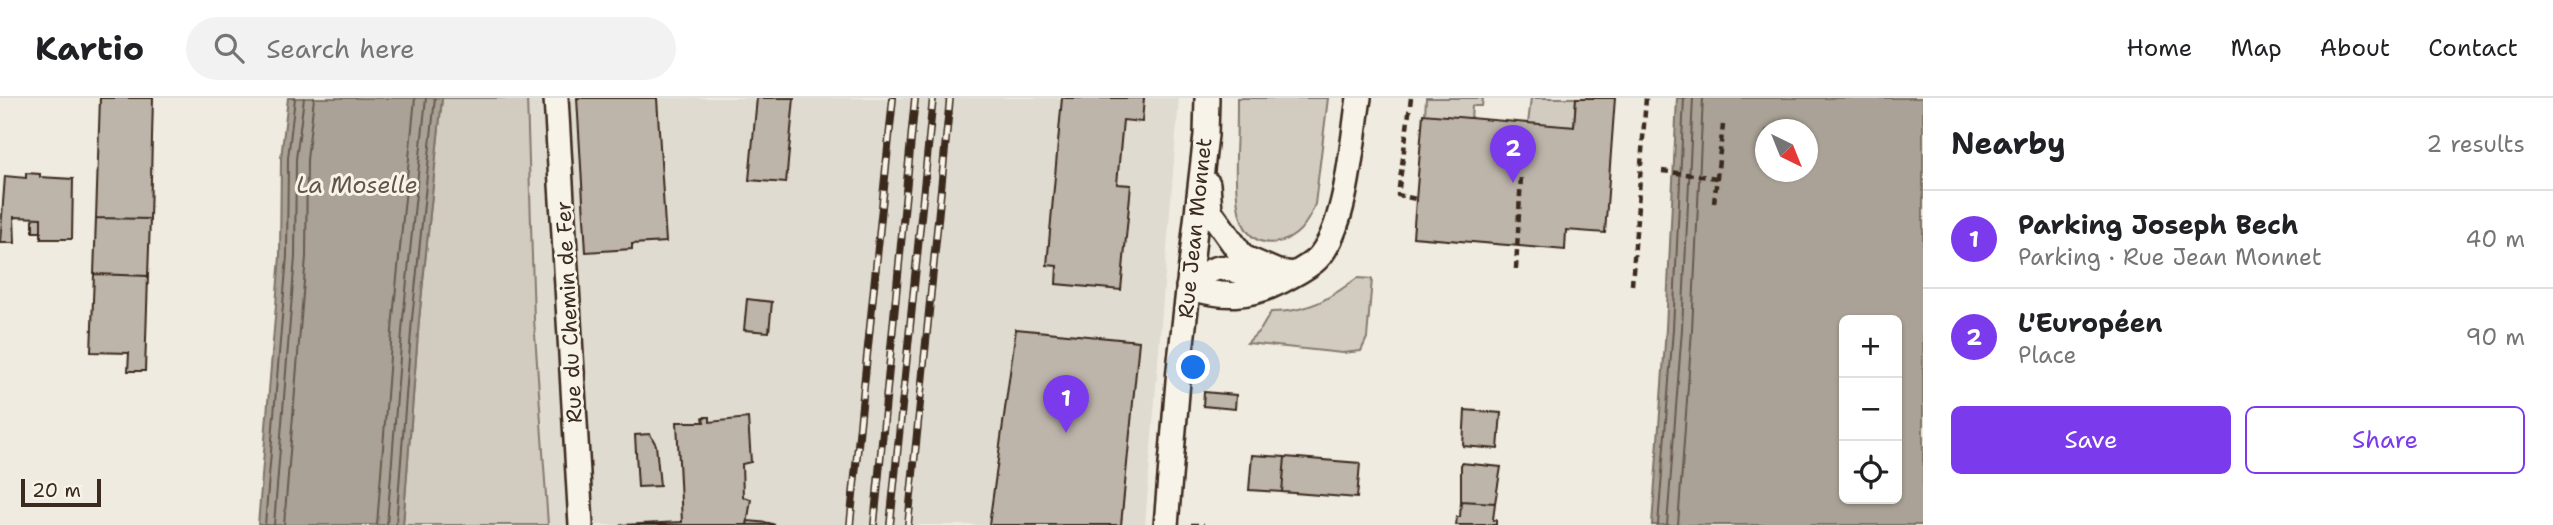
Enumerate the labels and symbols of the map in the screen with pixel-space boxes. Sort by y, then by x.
north arrow [1755,119,1818,182]
pin: 2 [1490,125,1536,183]
street label: Rue Jean Monnet [1172,136,1218,320]
water label: La Moselle [296,170,418,200]
street label: Rue du Chemin de Fer [549,200,589,424]
your location [1176,350,1210,384]
pin: 1 [1043,375,1089,433]
scale bar [21,476,102,508]

